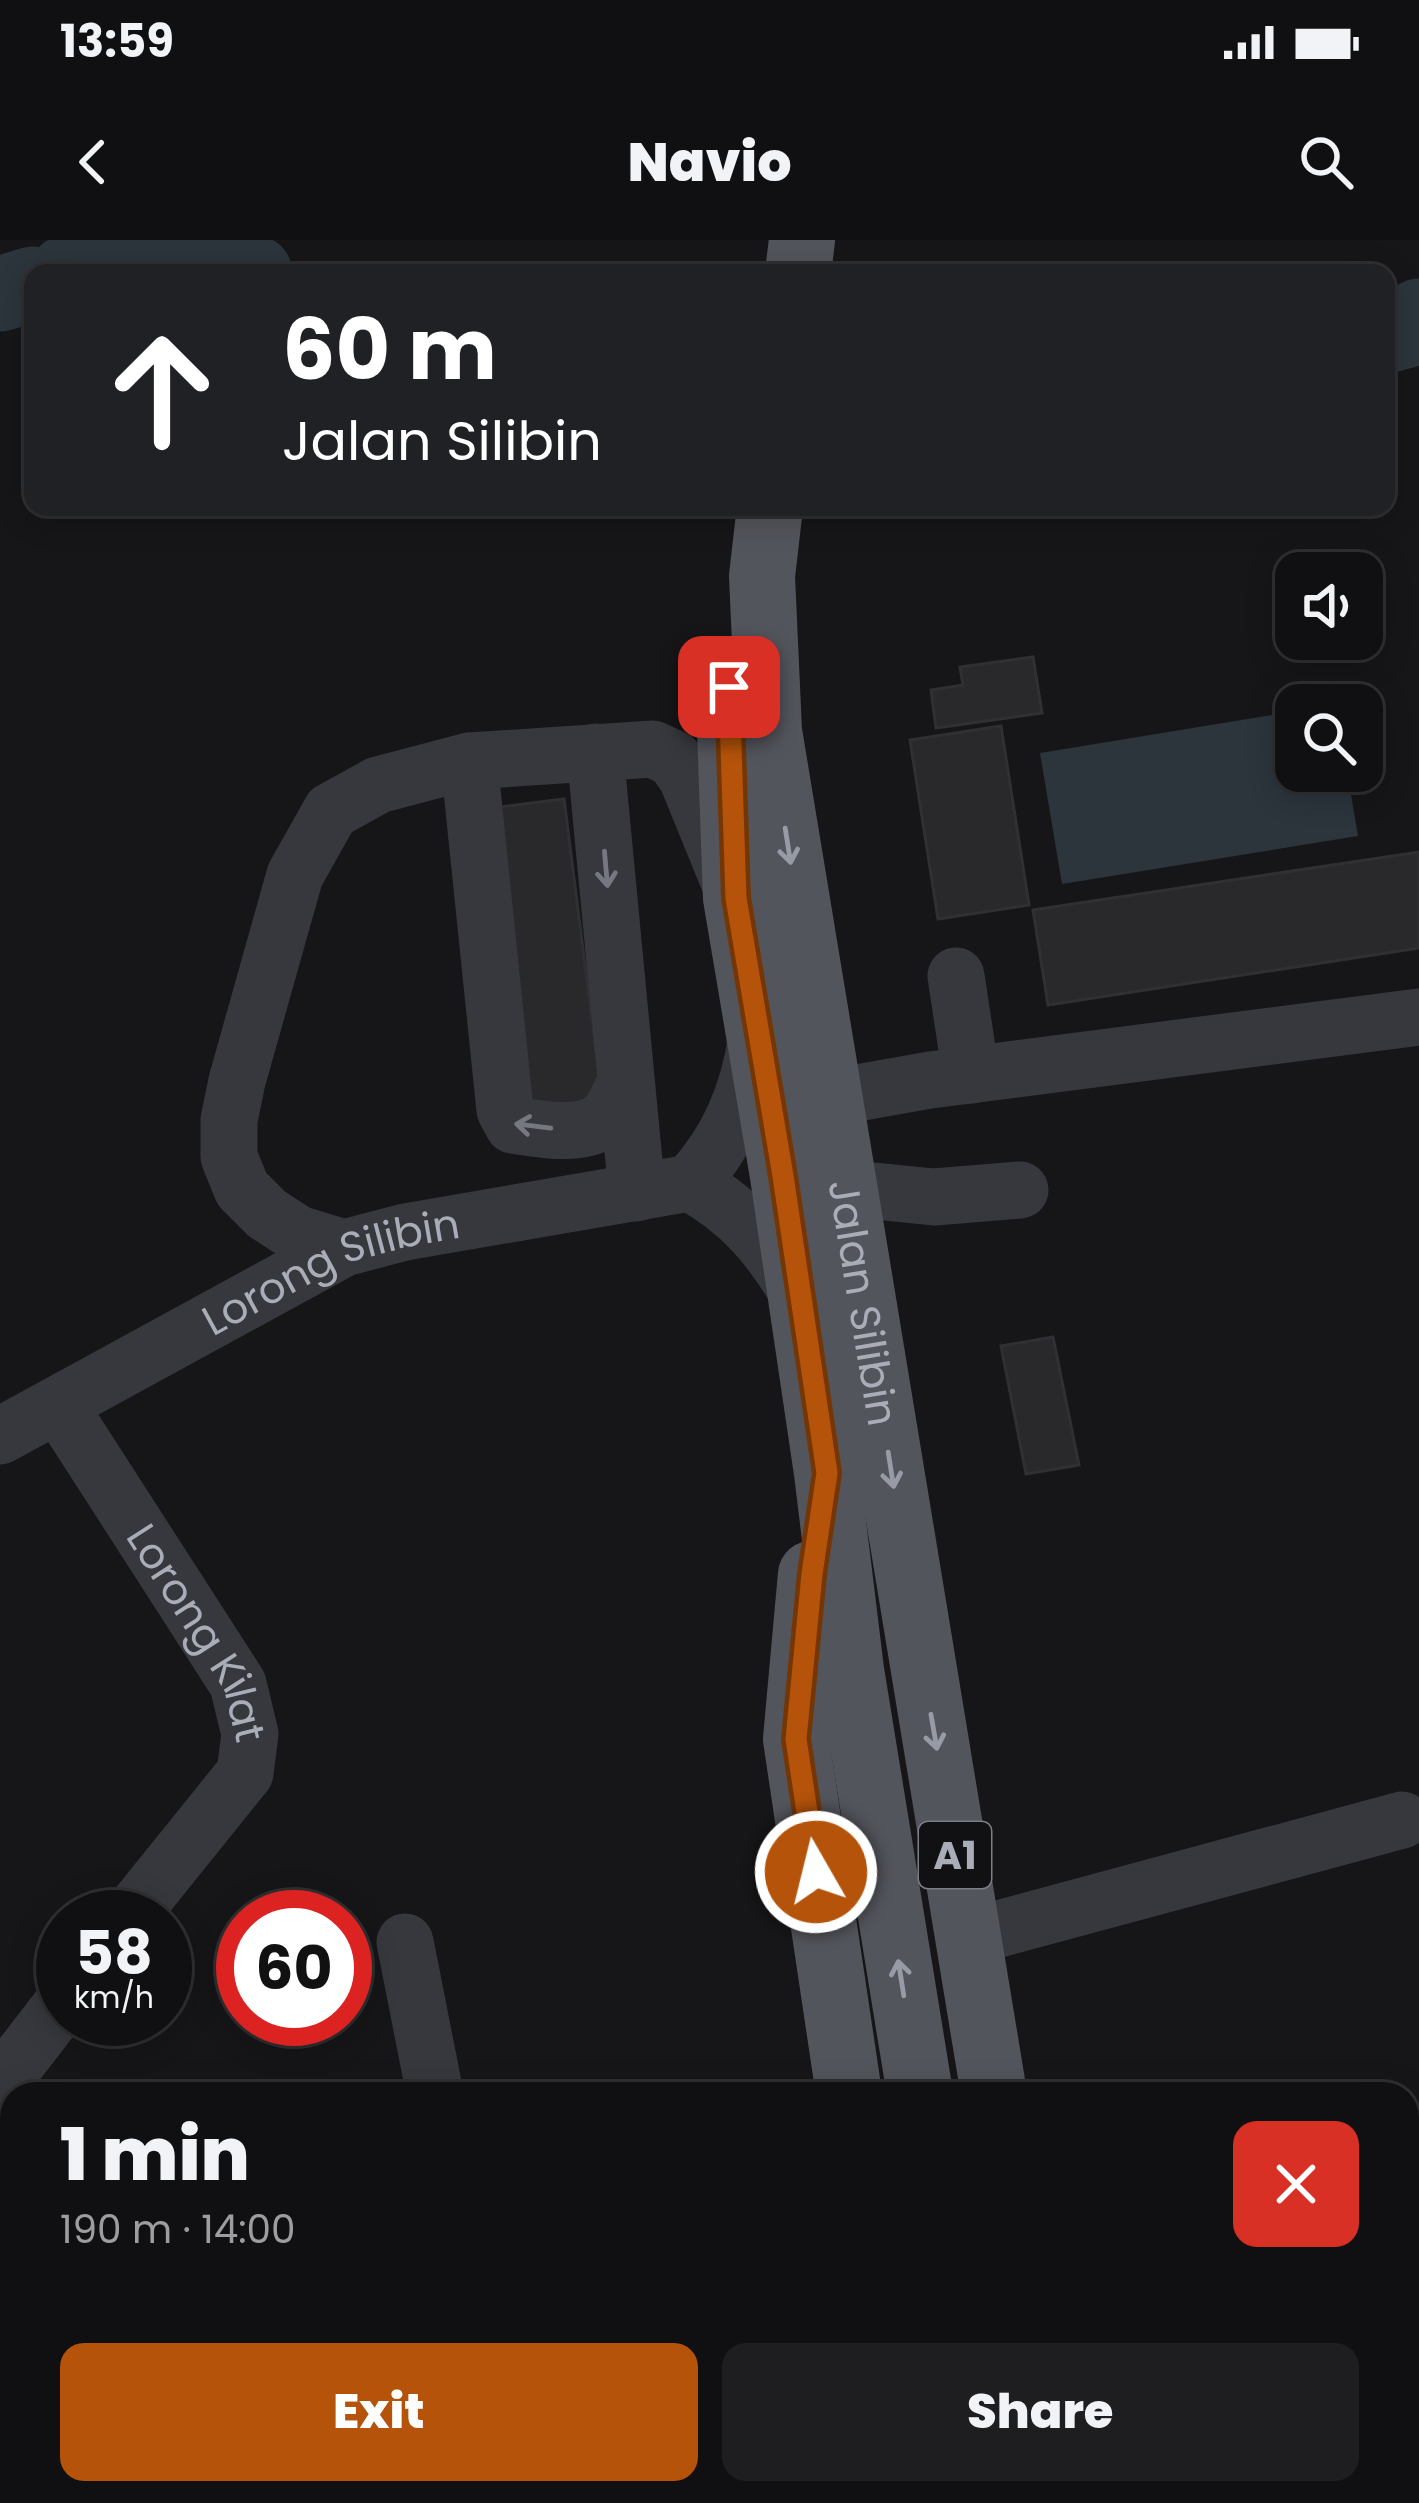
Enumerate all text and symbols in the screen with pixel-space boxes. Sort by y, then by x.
text: 13:59 [60,10,174,73]
text: Navio [627,124,792,200]
icon: back [60,129,126,195]
icon: search [1293,129,1359,195]
text: 60 m [282,291,497,408]
icon: ahead [84,312,240,468]
text: Jalan Silibin [282,403,602,479]
map controls [1275,552,1383,792]
button: sound [1275,552,1383,660]
pin [678,636,780,738]
icon: arrive [696,654,762,720]
button: search [1275,684,1383,792]
one-way arrow [778,826,801,865]
one-way arrow [595,849,618,888]
one-way arrow [515,1115,554,1137]
street label: Jalan Silibin [814,1175,913,1430]
street label: Lorong Silibin [191,1194,464,1350]
one-way arrow [880,1449,903,1488]
street label: Lorong Kilat [113,1512,280,1747]
one-way arrow [924,1712,947,1751]
position arrow [753,1809,879,1935]
road number: A1 [919,1822,991,1888]
speed limit sign: 60 [216,1890,372,2046]
text: 58 [75,1911,153,1995]
one-way arrow [889,1960,912,1999]
text: km/h [74,1976,154,2019]
text: 1 min [60,2104,250,2205]
button: close [1233,2121,1359,2247]
text: 190 m · 14:00 [60,2202,296,2257]
button: Exit [60,2343,698,2481]
button: Share [722,2343,1359,2481]

